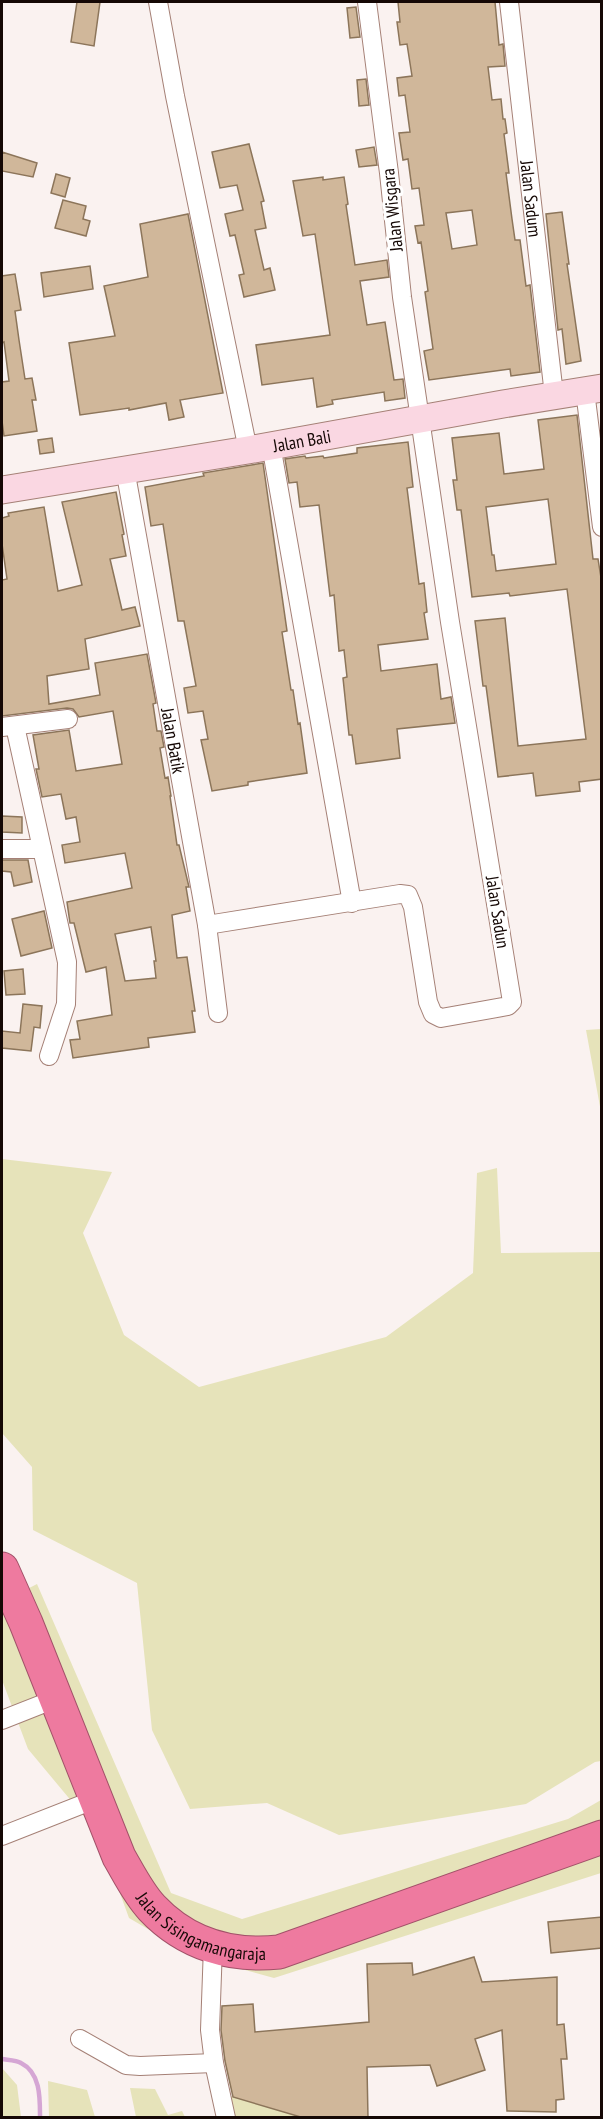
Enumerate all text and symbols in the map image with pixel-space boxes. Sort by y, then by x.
street label: Jalan Sadum [516,158,547,238]
street label: Jalan Wisgara [376,167,408,254]
street label: Jalan Bali [270,424,333,457]
street label: Jalan Batik [156,705,191,775]
street label: Jalan Sadun [481,873,515,950]
street label: Jalan Sisingamangaraja [131,1887,266,1965]

